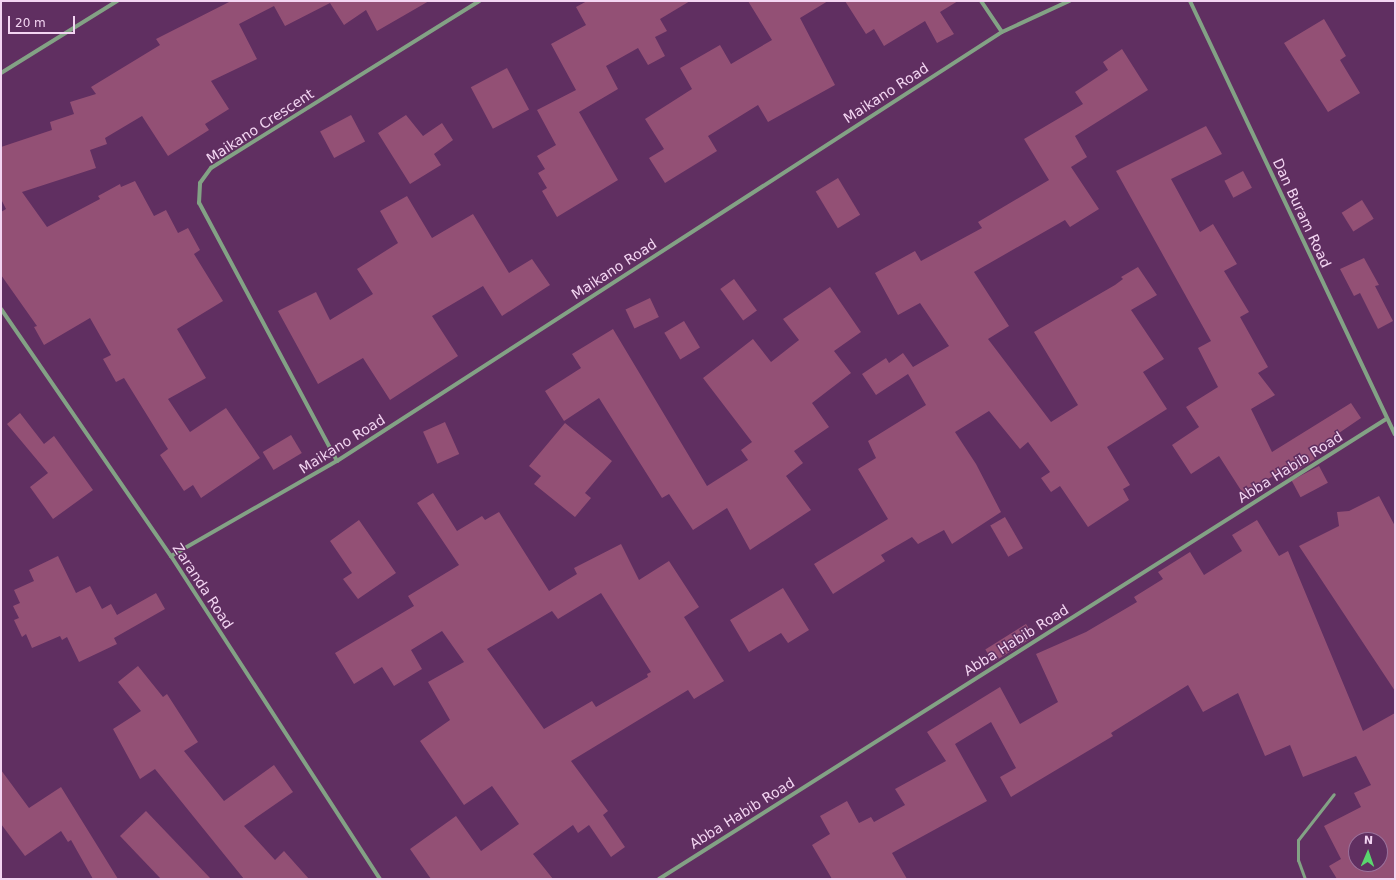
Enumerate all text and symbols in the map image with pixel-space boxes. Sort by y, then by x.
scale bar [10,8,77,34]
text: 20 m [15,16,46,30]
street label: Maikano Road [840,59,932,127]
street label: Maikano Crescent [203,85,317,167]
street label: Dan Buram Road [1269,156,1335,270]
street label: Maikano Road [568,235,660,303]
street label: Maikano Road [296,411,388,477]
street label: Abba Habib Road [1234,428,1346,506]
street label: Zaranda Road [169,540,237,632]
street label: Abba Habib Road [960,601,1072,679]
street label: Abba Habib Road [686,774,798,852]
north arrow [1348,832,1388,872]
text: N [1364,834,1373,847]

